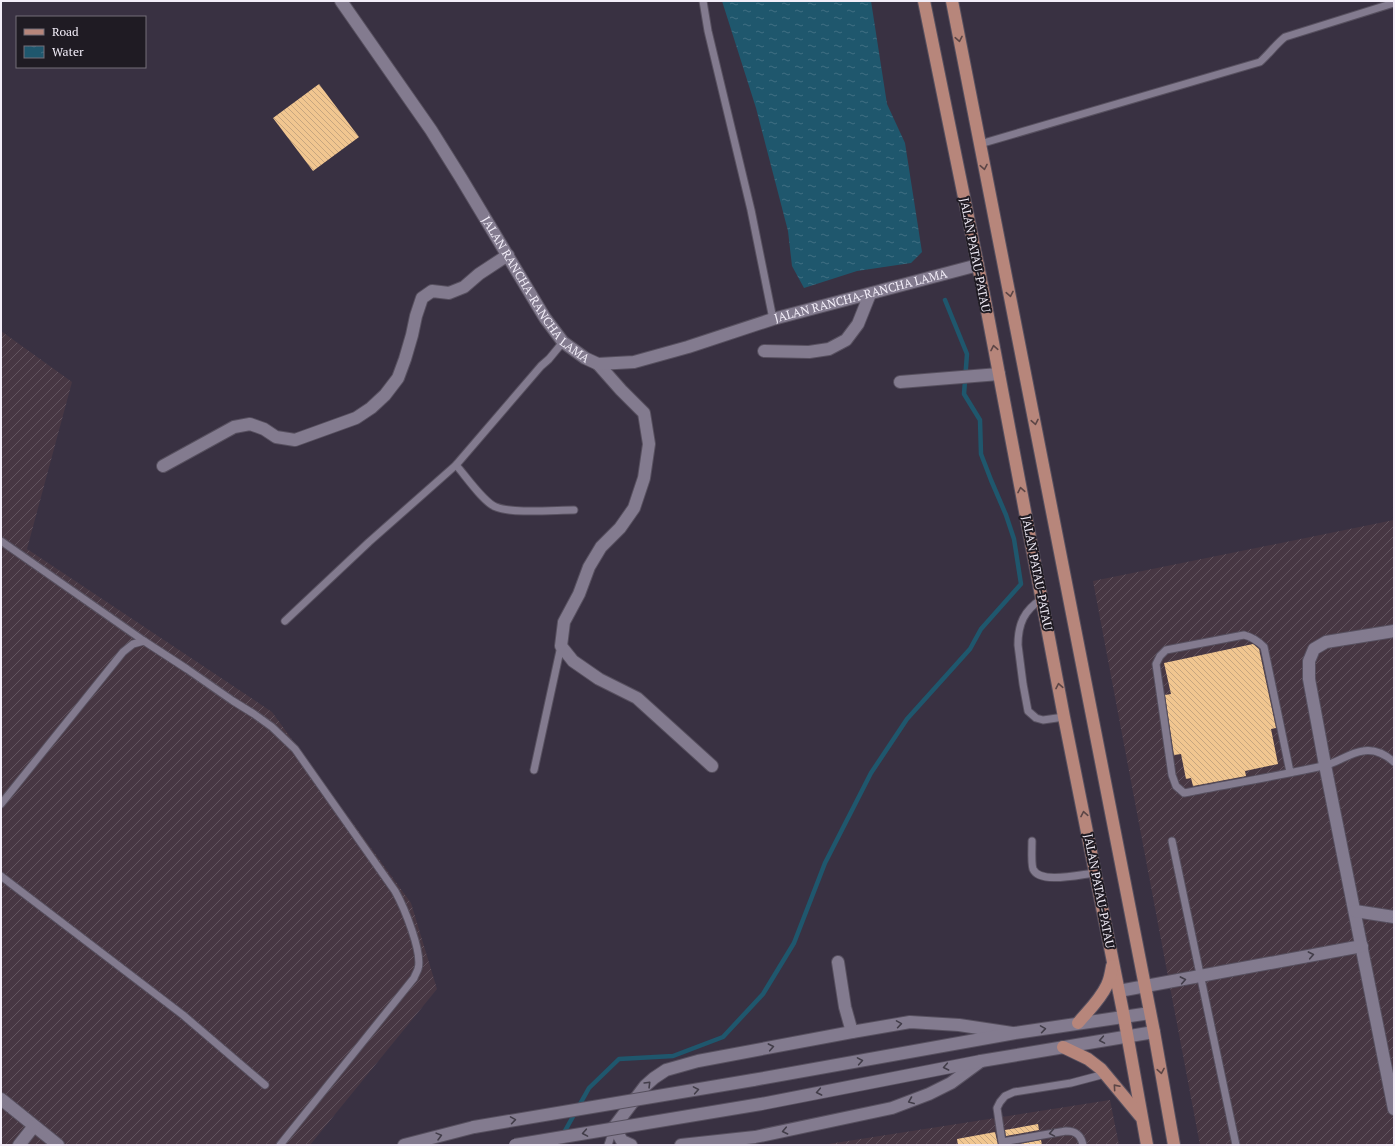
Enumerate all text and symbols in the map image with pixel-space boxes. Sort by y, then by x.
legend [16,16,146,68]
text: Road [52,24,79,39]
one-way arrow [955,36,963,42]
text: Water [52,44,84,59]
one-way arrow [980,164,988,170]
street label: JALAN PATAU-PATAU [957,196,994,313]
street label: JALAN RANCHA-RANCHA LAMA [479,213,593,366]
street label: JALAN RANCHA-RANCHA LAMA [773,265,949,325]
one-way arrow [1005,291,1013,297]
one-way arrow [990,345,999,352]
one-way arrow [1030,419,1038,425]
one-way arrow [1017,487,1025,493]
street label: JALAN PATAU-PATAU [1019,514,1056,631]
one-way arrow [1055,683,1063,689]
one-way arrow [1080,811,1088,817]
street label: JALAN PATAU-PATAU [1081,832,1118,949]
one-way arrow [1308,952,1314,960]
one-way arrow [1180,976,1187,984]
one-way arrow [896,1020,902,1029]
one-way arrow [1040,1025,1046,1034]
one-way arrow [1099,1035,1105,1044]
one-way arrow [768,1044,774,1052]
one-way arrow [857,1057,863,1066]
one-way arrow [943,1063,949,1071]
one-way arrow [1156,1068,1164,1074]
one-way arrow [643,1081,651,1089]
one-way arrow [1114,1084,1121,1091]
one-way arrow [693,1086,699,1095]
one-way arrow [815,1088,822,1096]
one-way arrow [908,1096,915,1104]
one-way arrow [510,1117,516,1125]
one-way arrow [782,1126,788,1134]
one-way arrow [581,1128,588,1137]
one-way arrow [1049,1128,1055,1137]
one-way arrow [436,1132,443,1141]

